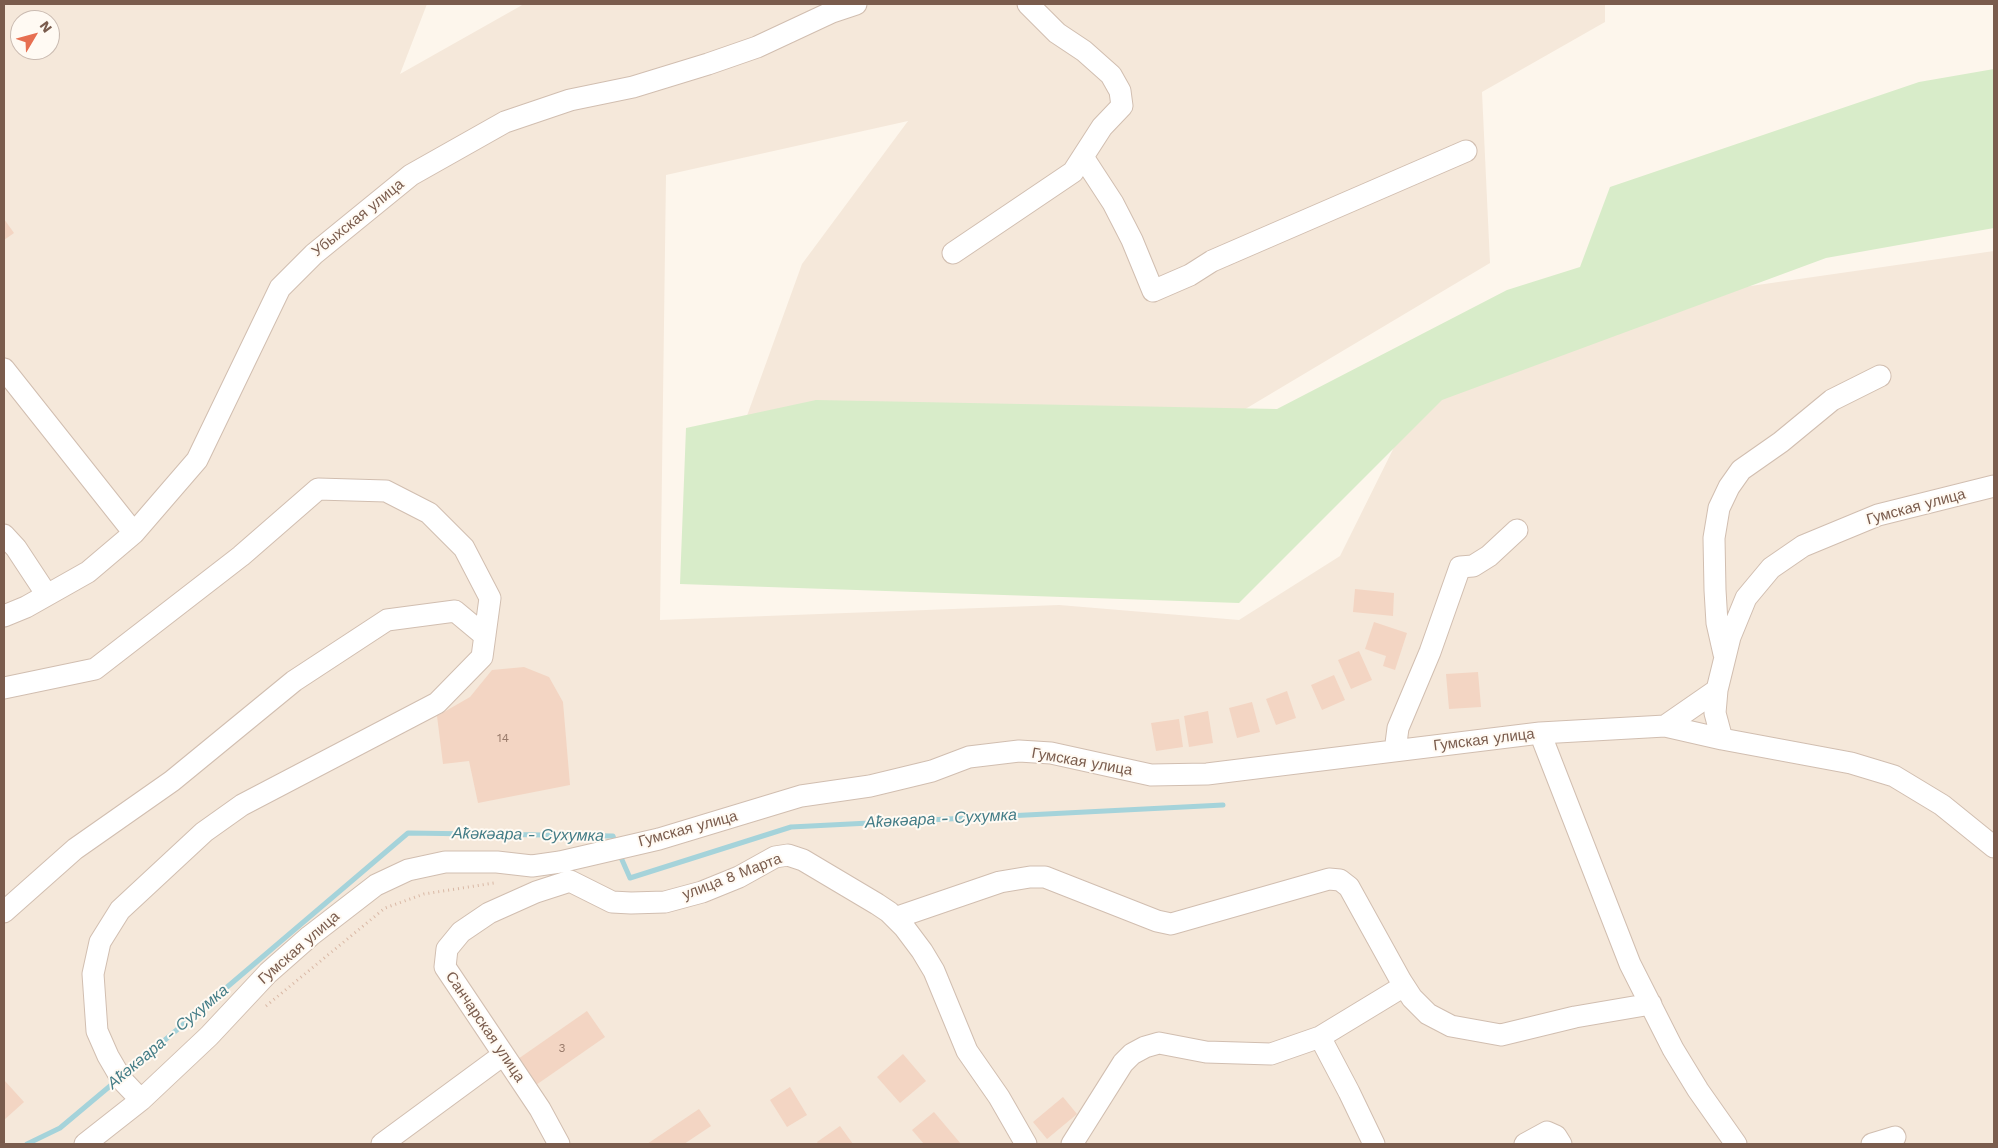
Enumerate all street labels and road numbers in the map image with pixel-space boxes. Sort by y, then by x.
street label: Убыхская улица [308,175,408,261]
street label: Гумская улица [1864,485,1968,529]
street label: Гумская улица [1432,725,1536,755]
street label: Гумская улица [1030,744,1134,780]
street label: Гумская улица [636,807,740,851]
street label: улица 8 Марта [680,850,784,904]
street label: Гумская улица [255,908,343,988]
street label: Санчарская улица [441,968,529,1086]

